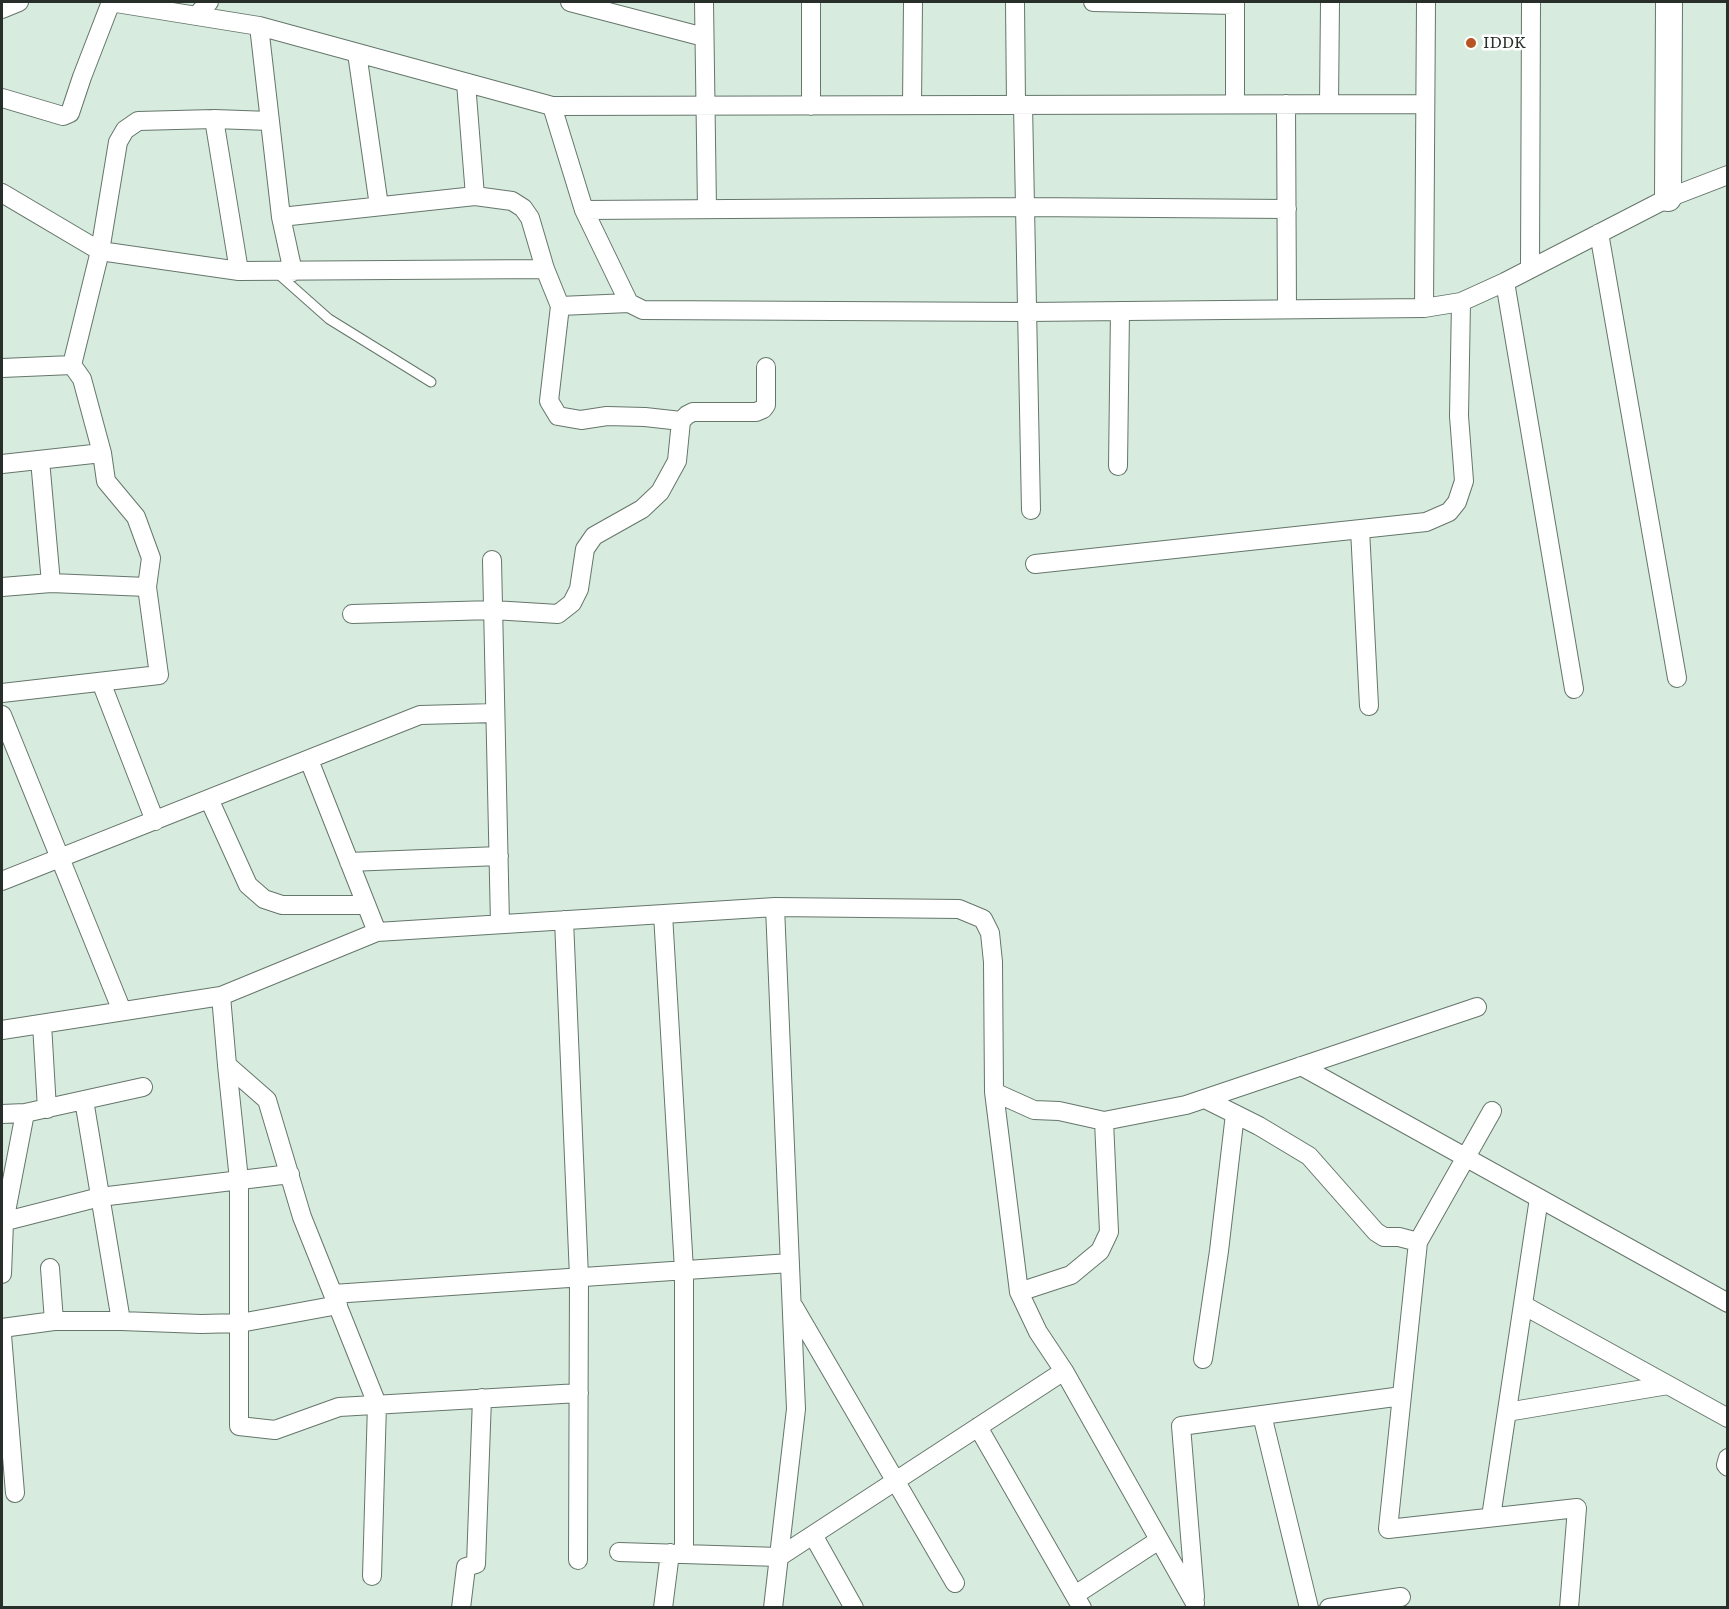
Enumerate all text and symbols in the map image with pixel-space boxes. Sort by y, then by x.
place label: IDDK [1483,33,1526,53]
marker: IDDK [1464,36,1478,50]

